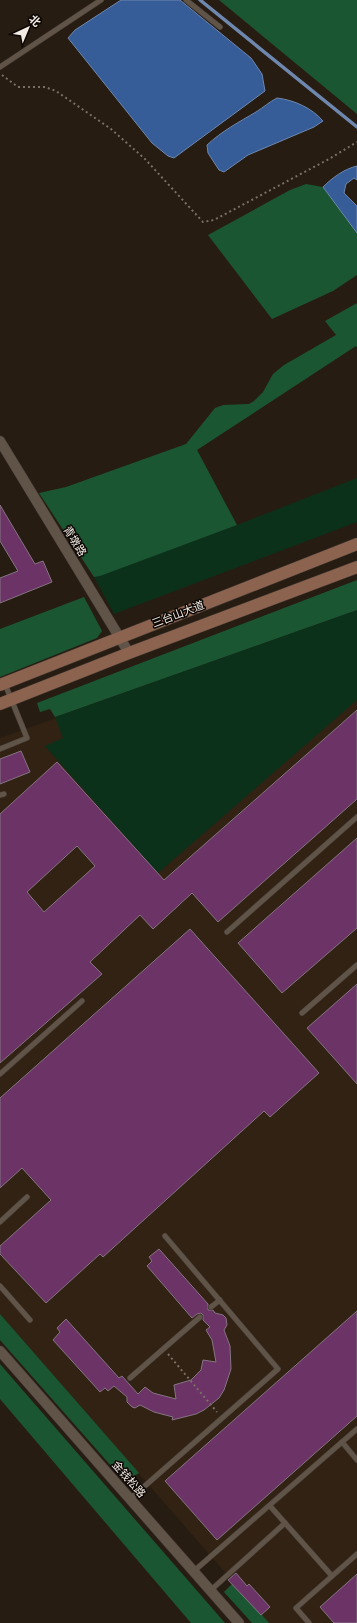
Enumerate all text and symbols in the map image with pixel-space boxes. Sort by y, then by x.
north arrow [8,8,48,48]
text: 北 [26,12,44,30]
street label: 青墩路 [61,523,89,559]
street label: 三台山大道 [150,598,206,630]
street label: 金钱松路 [109,1458,149,1500]

